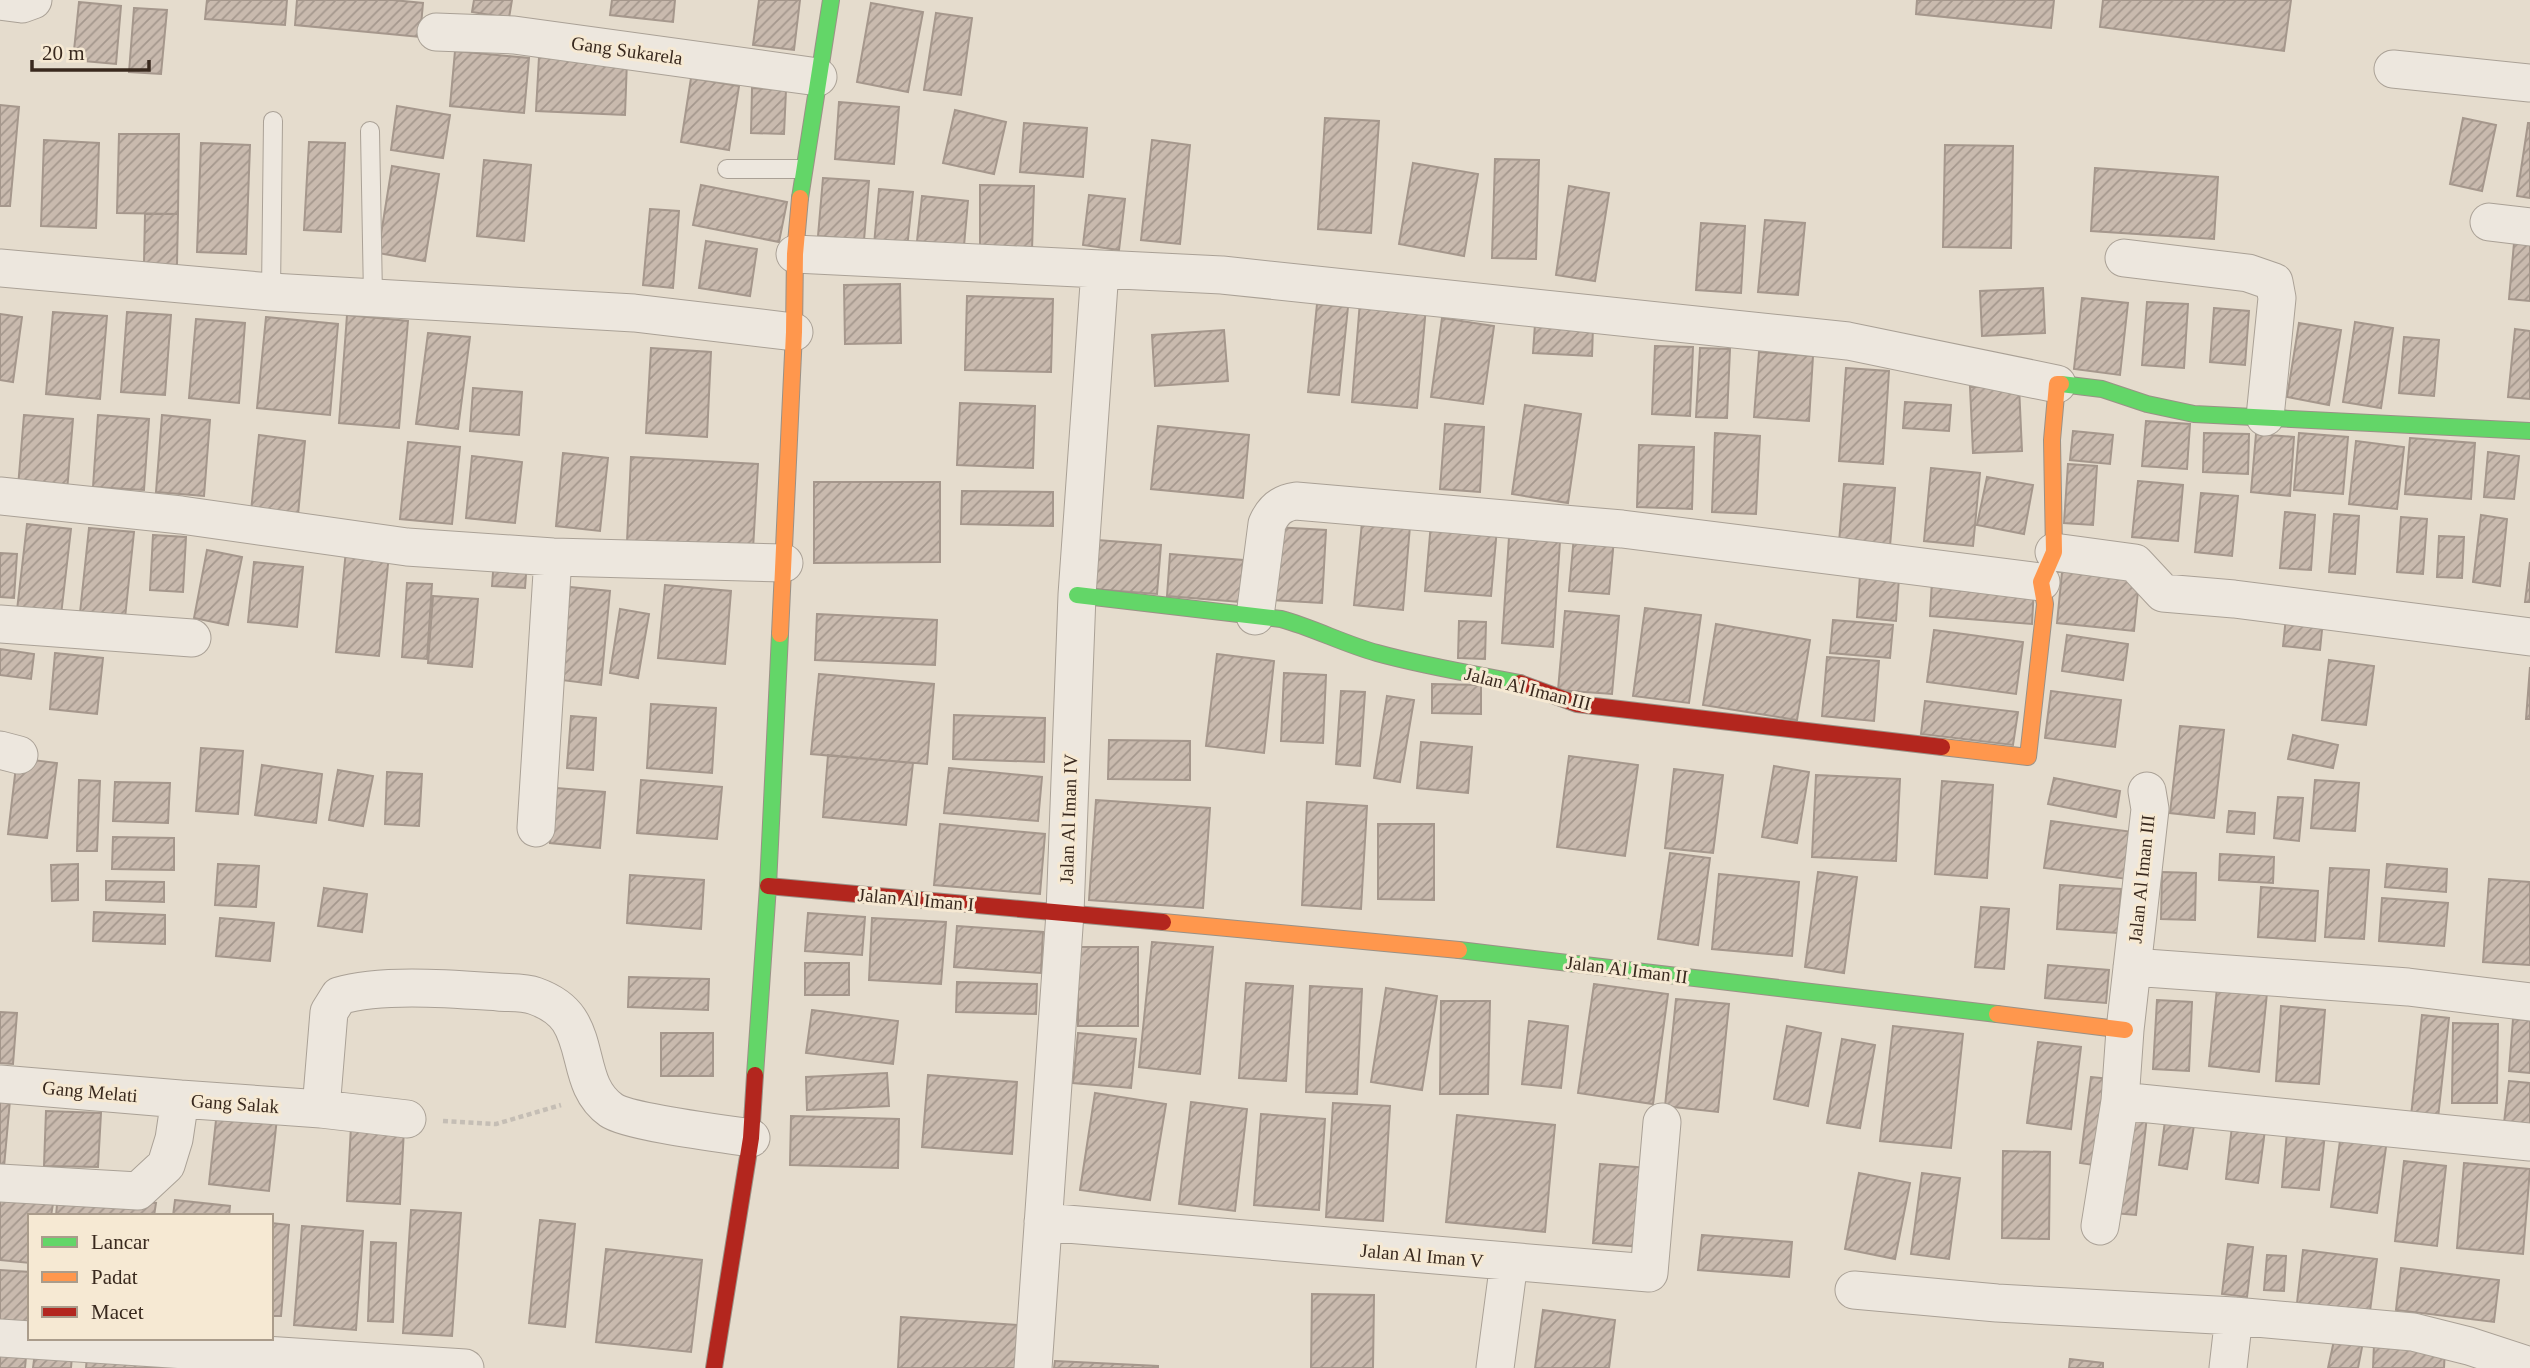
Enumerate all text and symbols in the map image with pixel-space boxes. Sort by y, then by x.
scale bar [32,28,149,72]
street label: Gang Sukarela [570,32,685,69]
text: 20 m [42,41,85,65]
street label: Jalan Al Iman III [1463,663,1593,714]
street label: Jalan Al Iman IV [1056,753,1081,885]
street label: Jalan Al Iman III [2124,814,2159,944]
street label: Jalan Al Iman I [857,884,975,915]
street label: Jalan Al Iman II [1565,952,1689,987]
street label: Gang Melati [41,1077,138,1106]
street label: Gang Salak [190,1090,280,1117]
legend [28,1214,273,1340]
text: Lancar [91,1230,149,1254]
street label: Jalan Al Iman V [1359,1240,1485,1271]
text: Padat [91,1265,138,1289]
text: Macet [91,1300,144,1324]

